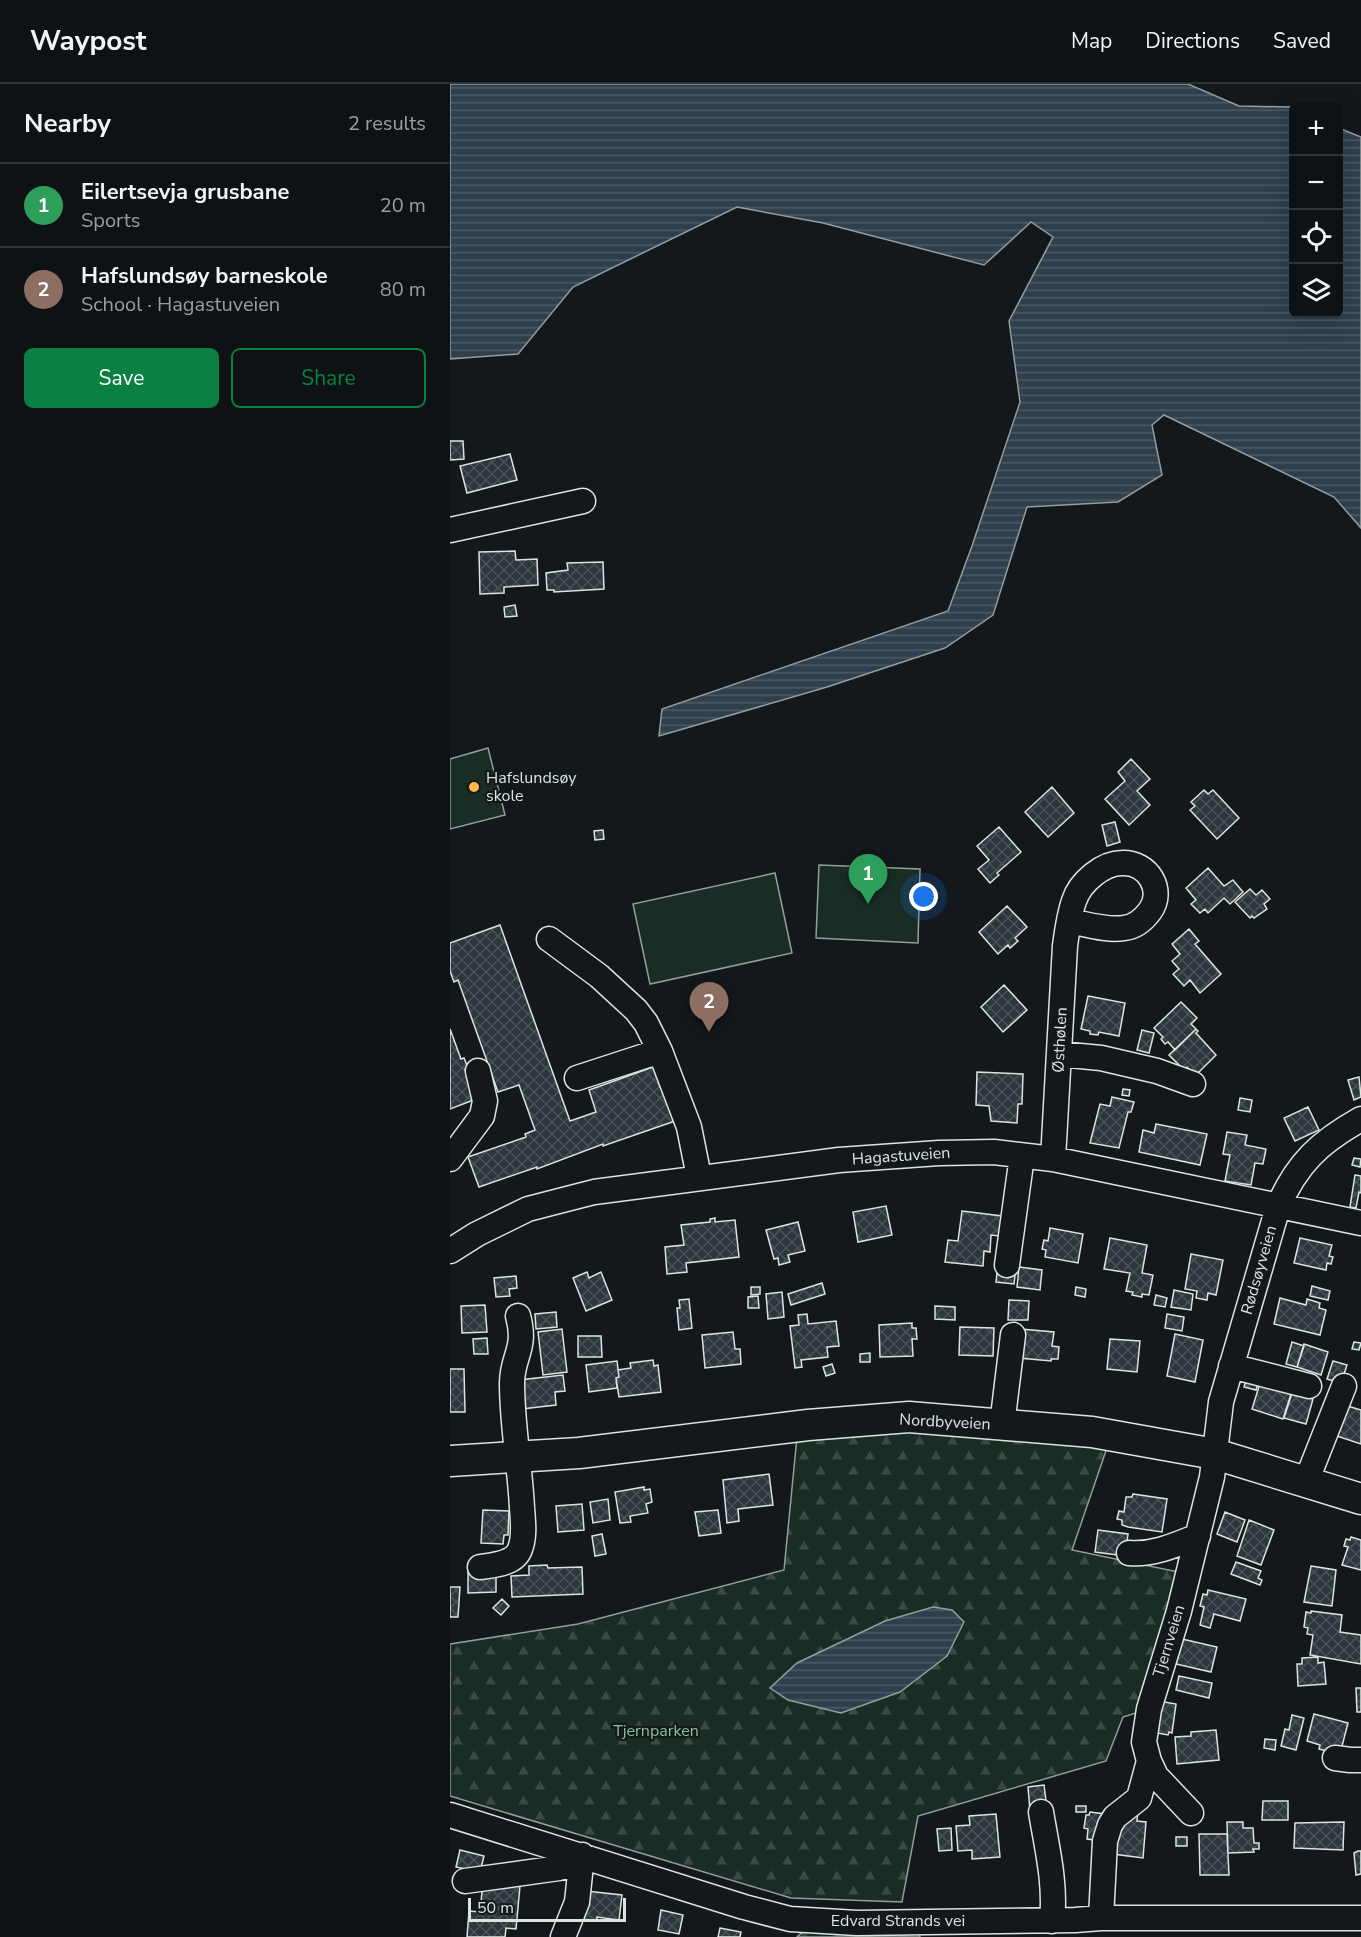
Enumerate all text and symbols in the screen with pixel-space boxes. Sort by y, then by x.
text: Waypost [30,22,147,60]
text: Map [1071,27,1112,55]
text: Directions [1145,27,1240,55]
text: Saved [1273,27,1331,55]
map controls [1289,102,1343,318]
button: + [1289,102,1343,156]
text: Nearby [24,106,111,141]
text: 2 results [348,110,426,137]
button: − [1289,156,1343,210]
text: Eilertsevja grusbane [81,177,289,207]
text: 1 [38,192,50,219]
text: 20 m [380,192,426,219]
text: Sports [81,207,140,234]
button: locate [1289,210,1343,264]
text: Hafslundsøy barneskole [81,261,328,291]
button: layers [1289,264,1343,318]
text: 2 [38,276,50,303]
text: 80 m [380,276,426,303]
text: School · Hagastuveien [81,291,280,318]
button: Save [24,348,219,408]
button: Share [231,348,426,408]
place label: Hafslundsøy skole [486,767,577,807]
marker: Hafslundsøy skole [467,780,481,794]
pin: 1 [848,854,888,904]
your location [909,882,938,911]
pin: 2 [690,982,728,1032]
street label: Østhølen [1047,1007,1073,1073]
street label: Hagastuveien [851,1142,951,1170]
street label: Rødsøyveien [1236,1223,1282,1317]
street label: Nordbyveien [899,1409,991,1435]
street label: Tjernveien [1148,1602,1190,1680]
park label: Tjernparken [613,1720,699,1742]
scale bar [468,1895,626,1922]
text: 50 m [477,1897,514,1919]
street label: Edvard Strands vei [831,1910,965,1932]

